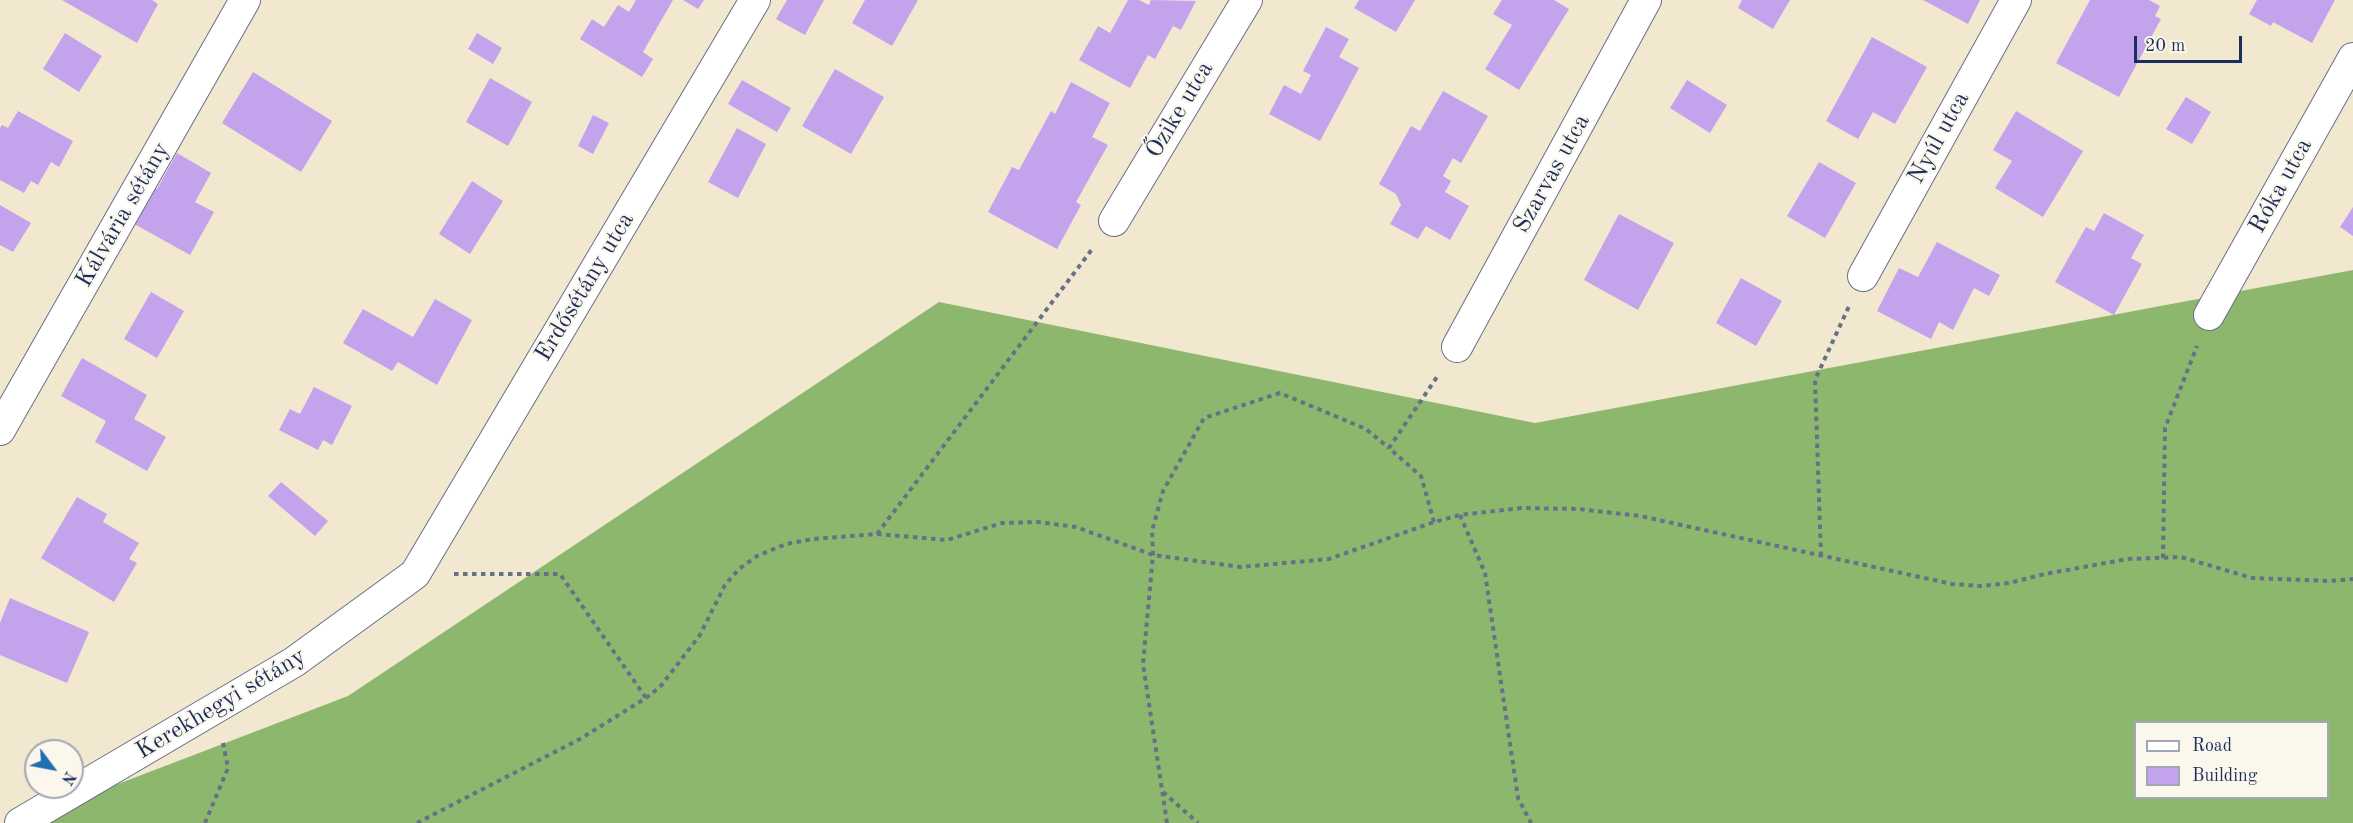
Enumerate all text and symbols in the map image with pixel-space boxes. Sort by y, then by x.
scale bar [2137,24,2245,62]
text: 20 m [2145,37,2185,55]
street label: Őzike utca [1140,56,1220,164]
street label: Nyúl utca [1902,87,1976,189]
street label: Szarvas utca [1508,109,1596,239]
street label: Róka utca [2243,134,2319,238]
street label: Kálvária sétány [70,137,176,293]
street label: Erdősétány utca [529,207,641,367]
street label: Kerekhegyi sétány [131,642,311,766]
legend [2134,721,2329,799]
text: Road [2192,737,2232,755]
north arrow [24,739,84,799]
text: Building [2192,767,2257,785]
text: N [58,768,78,787]

